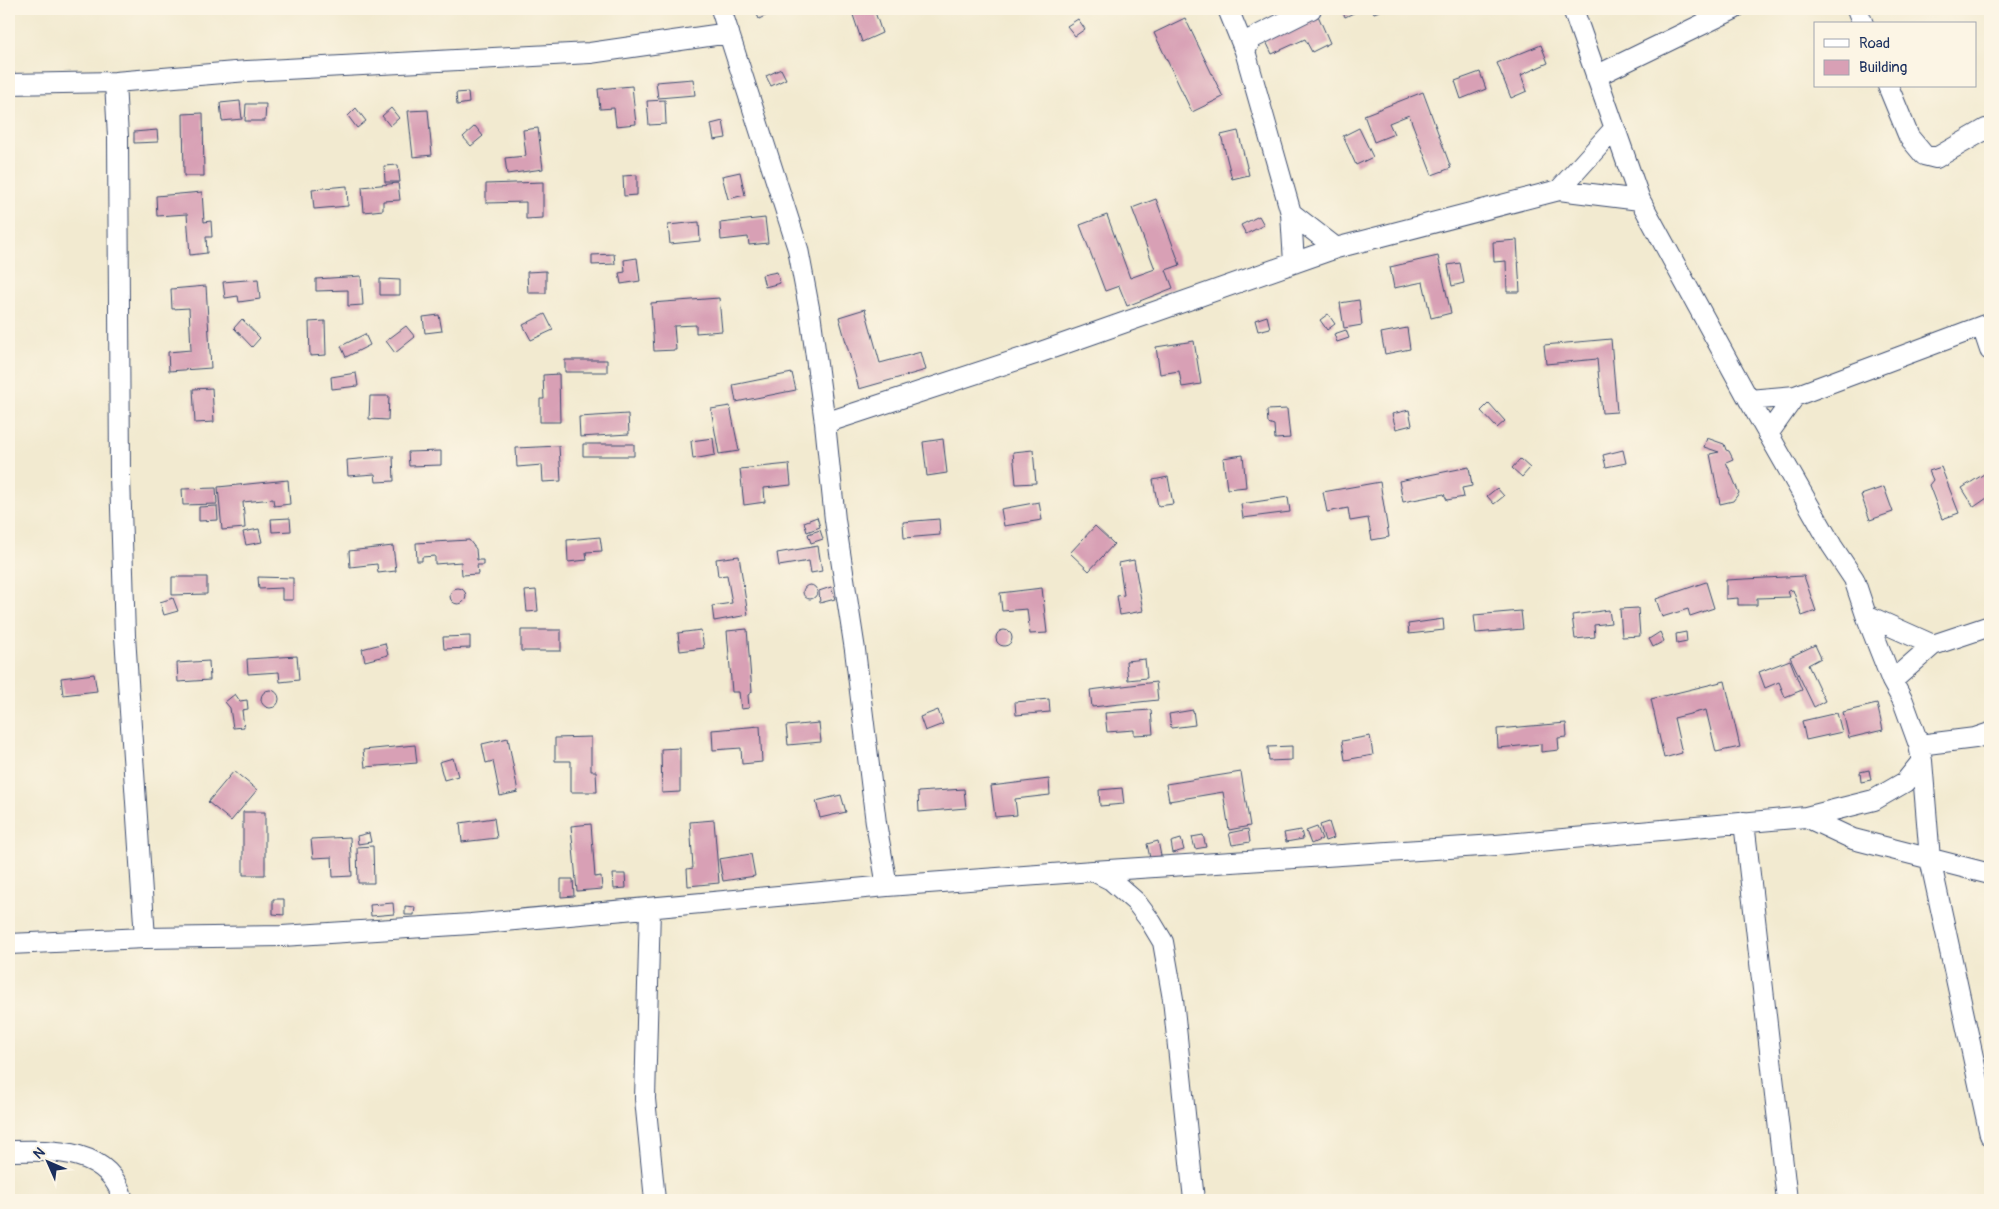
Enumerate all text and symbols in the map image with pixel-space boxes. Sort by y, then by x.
legend [1814,22,1976,88]
text: Road [1859,34,1890,53]
text: Building [1859,58,1907,77]
north arrow [22,1136,72,1186]
text: N [30,1144,49,1163]

